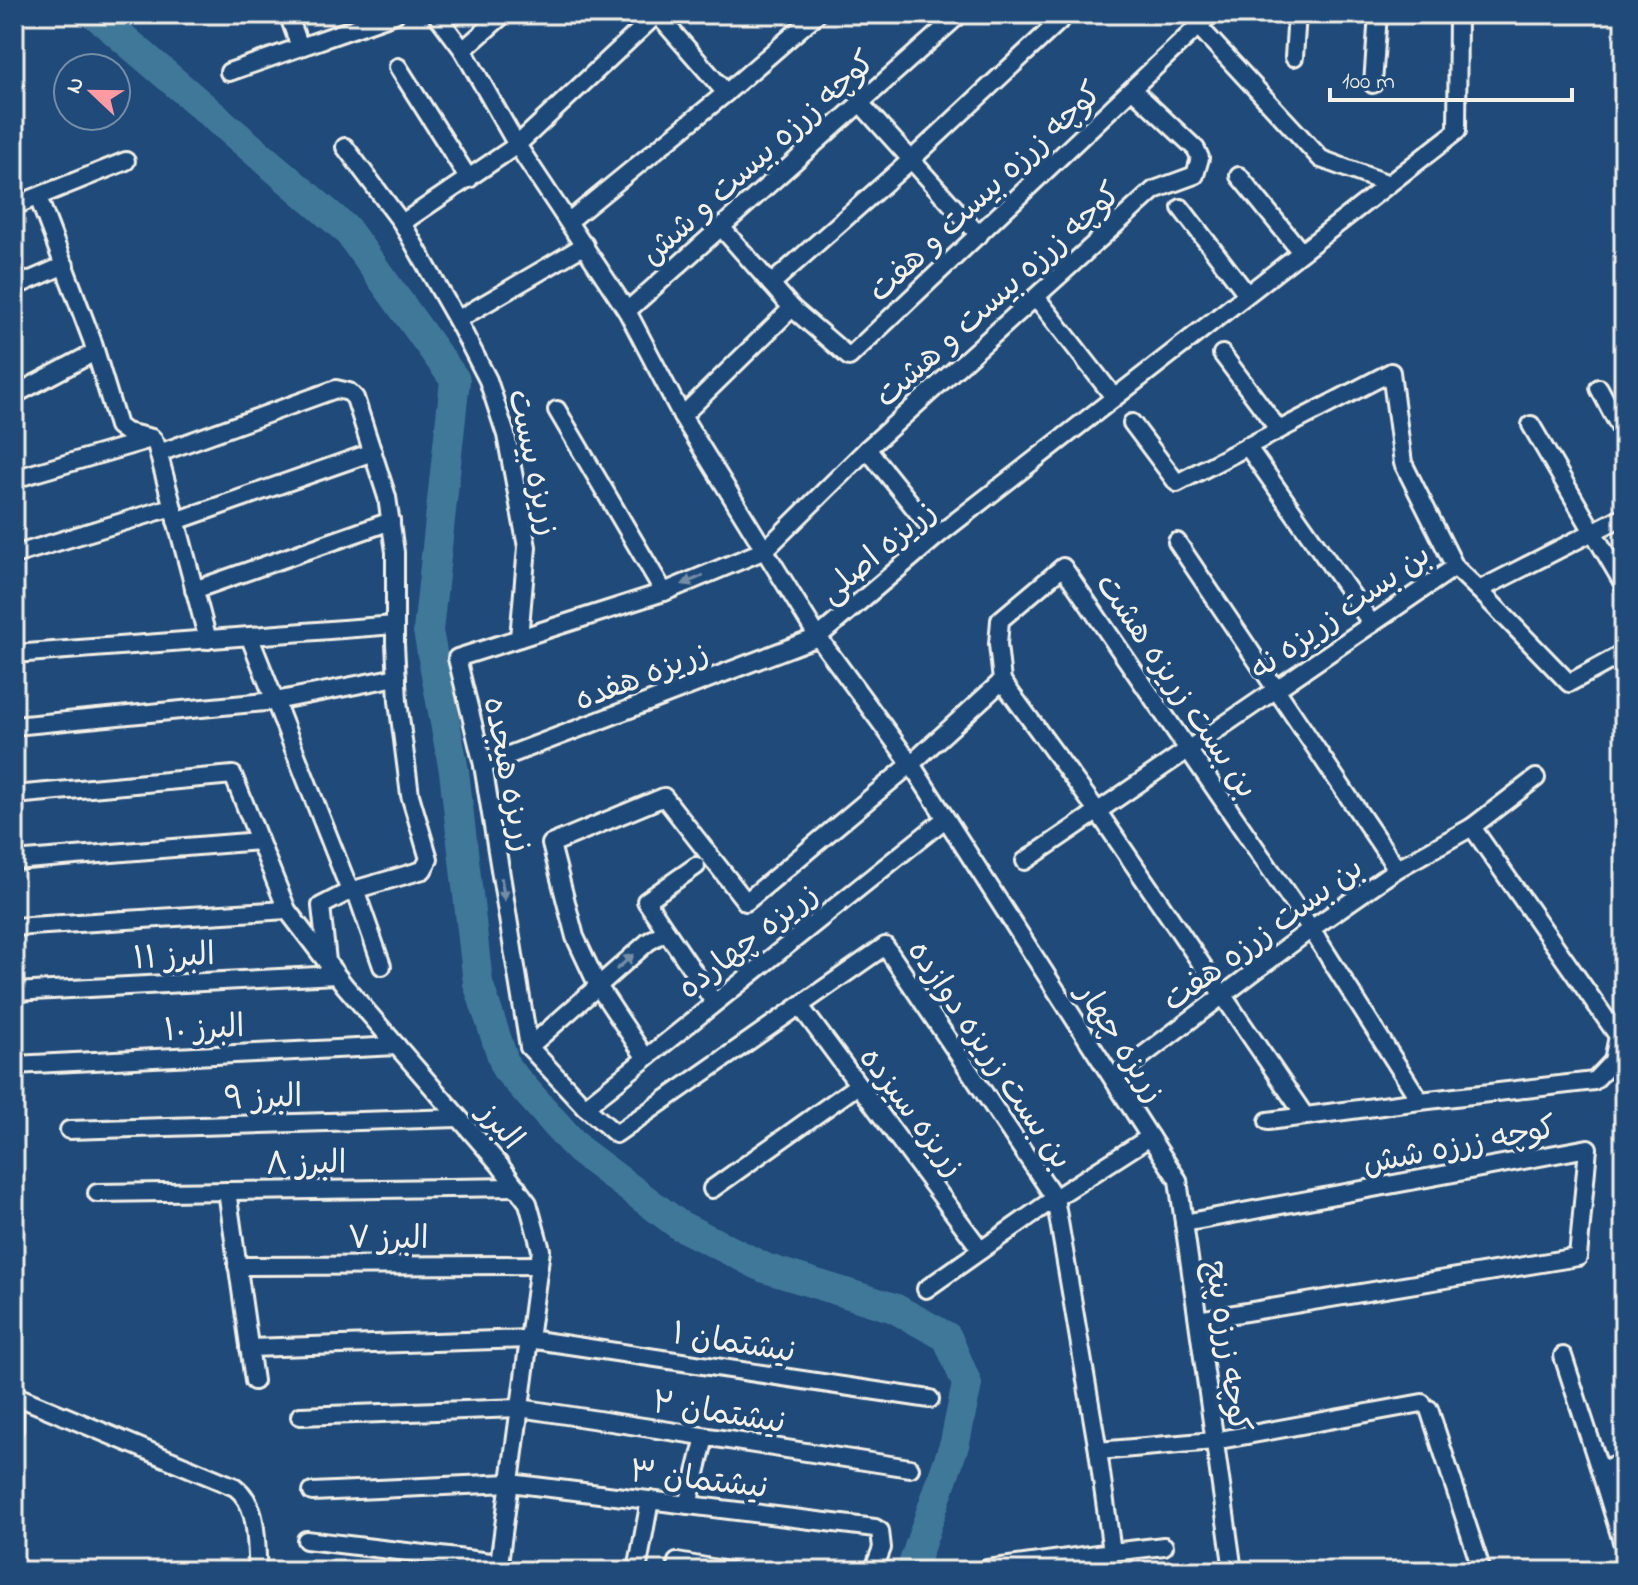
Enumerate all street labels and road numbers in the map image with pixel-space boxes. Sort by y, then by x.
street label: کوچه زرزه بیست و شش [631,41,887,278]
street label: کوچه زرزه بیست و هفت [859,72,1114,315]
street label: کوچه زرزه بیست و هشت [865,173,1133,420]
street label: زریزه بیست [493,385,570,540]
street label: زریزه اصلی [810,491,948,617]
street label: بن بست زریزه نه [1240,534,1442,694]
street label: بن بست زریزه هشت [1082,565,1268,809]
street label: زریزه هفده [568,631,716,725]
street label: زریزه هیجده [469,693,545,856]
street label: بن بست زرزه هفت [1154,847,1374,1025]
street label: زریزه چهارده [669,873,829,1013]
street label: بن بست زریزه دوازده [894,932,1082,1180]
street label: البرز ۱۱ [132,933,216,984]
street label: زریزه چهار [1061,972,1175,1113]
street label: البرز ۱۰ [163,1005,246,1056]
street label: زریزه سیزده [846,1038,975,1188]
street label: البرز ۹ [223,1075,303,1124]
street label: البرز [463,1091,534,1162]
street label: کوچه زرزه شش [1359,1106,1560,1189]
street label: البرز ۸ [265,1141,347,1190]
street label: البرز ۷ [347,1217,429,1264]
street label: کوچه زرزه پنج [1190,1257,1261,1435]
street label: نيشتمان ۱ [668,1312,799,1377]
street label: نيشتمان ۲ [648,1381,788,1448]
street label: نيشتمان ۳ [627,1450,770,1513]

